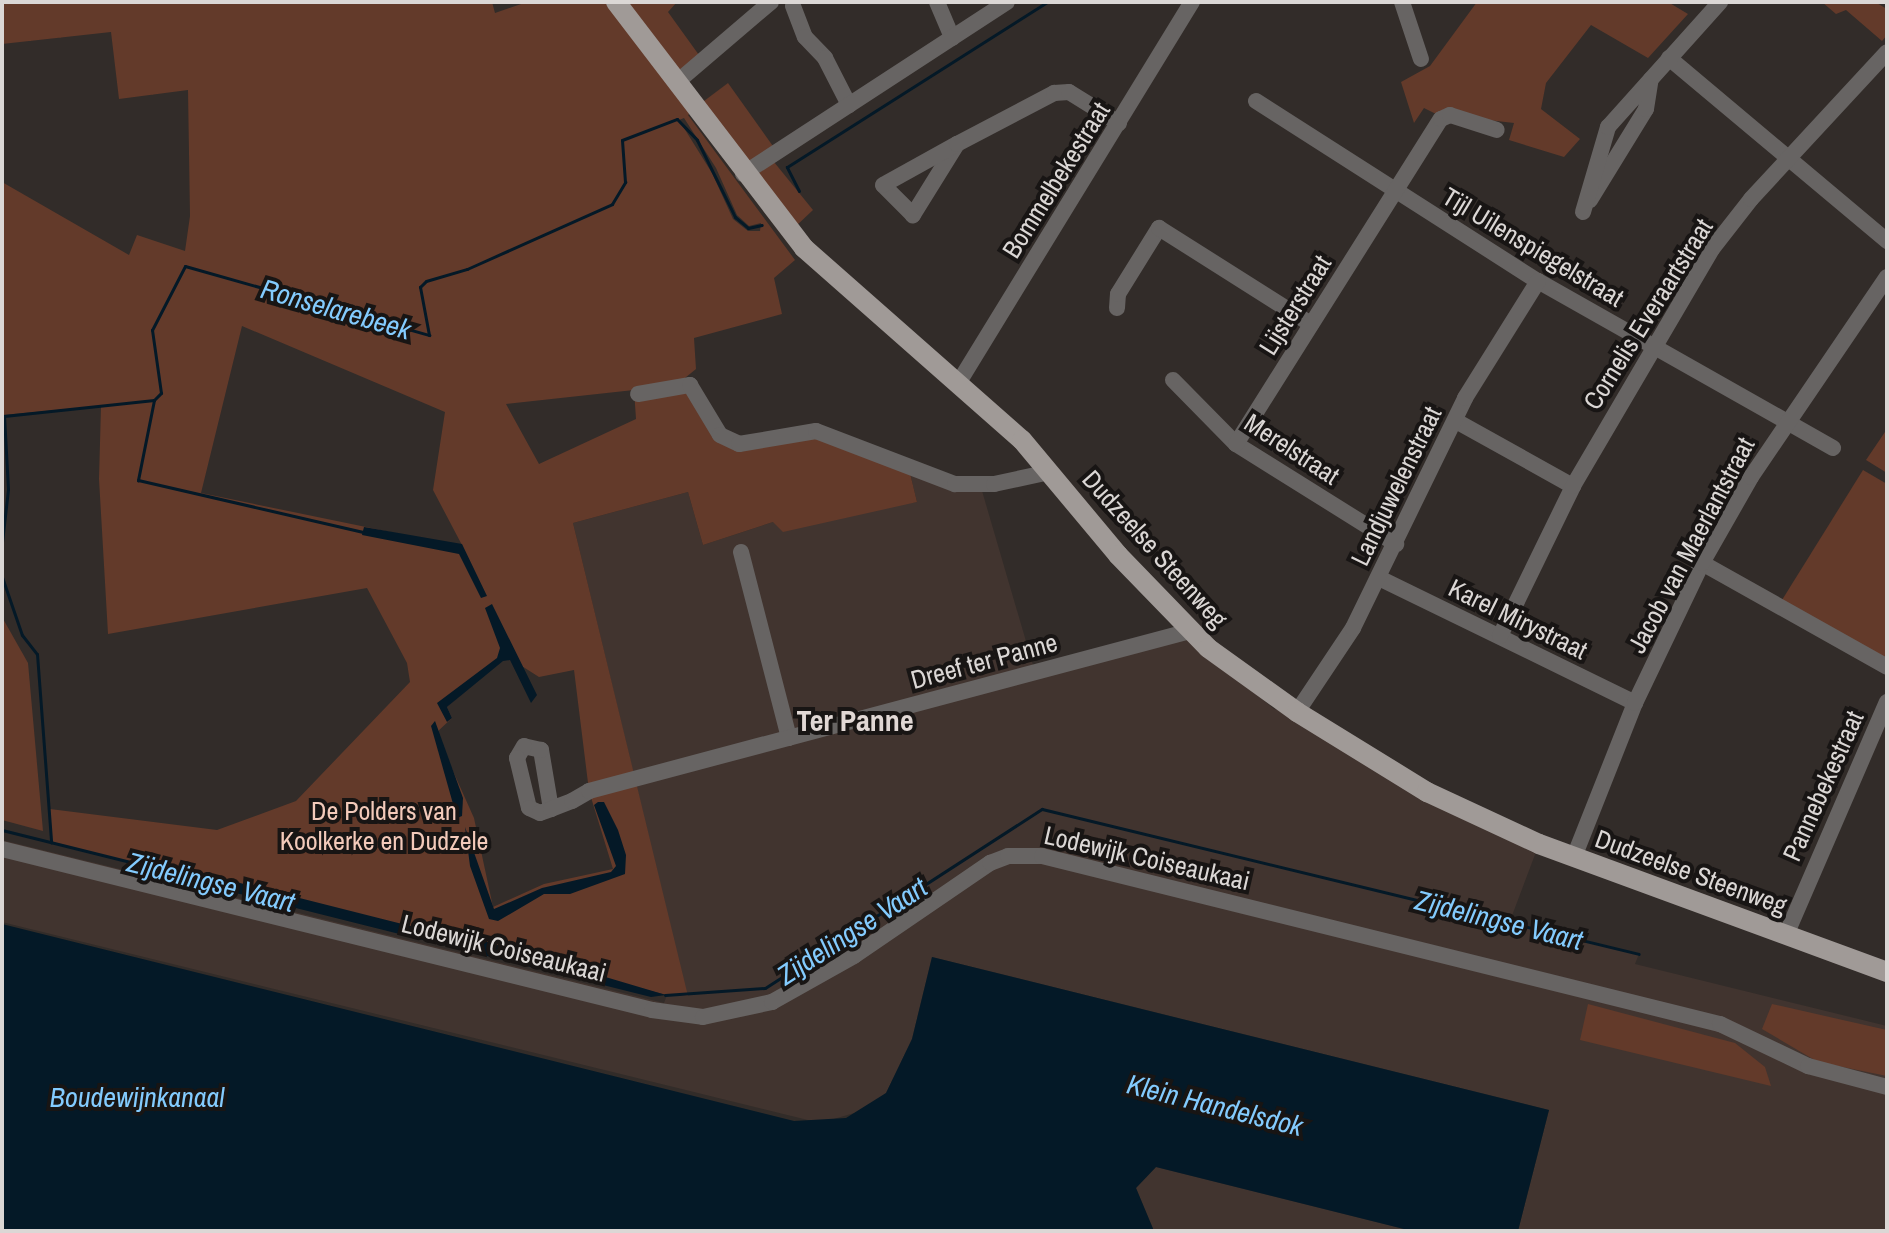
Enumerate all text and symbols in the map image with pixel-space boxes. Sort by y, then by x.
street label: Bommelbekestraat [996,96,1116,264]
street label: Tijl Uilenspiegelstraat [1437,181,1629,313]
street label: Cornelis Everaartstraat [1577,213,1719,415]
street label: Lijsterstraat [1252,250,1338,360]
water label: Ronselarebeek [257,272,415,346]
street label: Landjuwelenstraat [1344,401,1448,571]
street label: Merelstraat [1239,407,1345,491]
street label: Jacob van Maerlantstraat [1621,432,1761,658]
street label: Dudzeelse Steenweg [1076,464,1234,634]
street label: Karel Mirystraat [1444,572,1592,666]
street label: Dreef ter Panne [907,626,1061,696]
district label: Ter Panne [796,702,914,738]
street label: Pannebekestraat [1776,706,1870,866]
park label: De Polders van Koolkerke en Dudzele [280,795,488,856]
street label: Lodewijk Coiseaukaai [1041,819,1253,897]
street label: Dudzeelse Steenweg [1591,823,1791,921]
water label: Zijdelingse Vaart [124,845,298,919]
water label: Zijdelingse Vaart [771,870,933,992]
water label: Zijdelingse Vaart [1412,883,1586,957]
street label: Lodewijk Coiseaukaai [398,907,610,989]
water label: Klein Handelsdok [1124,1067,1306,1143]
water label: Boudewijnkanaal [50,1080,224,1114]

